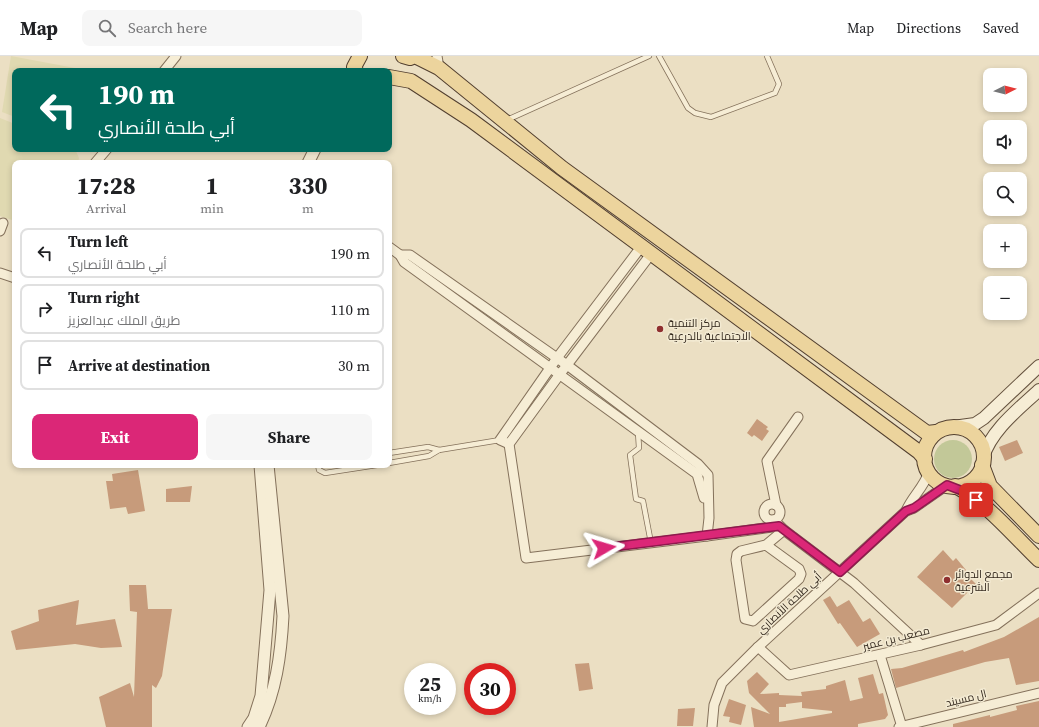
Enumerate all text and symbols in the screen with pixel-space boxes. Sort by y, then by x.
search box [82,10,362,46]
text: Map [20,15,58,41]
icon: search [96,17,118,39]
text: Search here [128,17,207,38]
text: Map [847,18,874,38]
text: Directions [896,18,961,38]
text: Saved [983,18,1019,38]
north arrow [983,68,1027,112]
map controls [983,68,1027,320]
text: 190 m [98,75,175,113]
icon: left [32,84,84,136]
text: أبي طلحة الأنصاري [98,115,235,140]
button: sound [983,120,1027,164]
text: 17:28 [77,169,136,202]
text: 1 [206,169,219,202]
text: 330 [288,169,327,202]
button: search [983,172,1027,216]
text: Arrival [86,200,126,217]
text: min [200,200,224,217]
text: m [302,200,314,217]
button: + [983,224,1027,268]
text: Turn left [68,231,128,252]
icon: left [34,242,56,264]
text: 190 m [330,243,370,264]
text: أبي طلحة الأنصاري [68,256,167,273]
button: − [983,276,1027,320]
text: Turn right [68,287,140,308]
icon: right [34,298,56,320]
text: 110 m [330,299,370,320]
text: طريق الملك عبدالعزيز [68,312,180,329]
place label: مركز التنمية الاجتماعية بالدرعية [668,316,751,344]
marker: مركز التنمية الاجتماعية بالدرعية [655,324,665,334]
icon: arrive [34,354,56,376]
text: Arrive at destination [68,355,210,376]
text: 30 m [338,355,370,376]
button: Exit [32,414,198,460]
button: Share [206,414,372,460]
pin [959,483,993,517]
icon: arrive [965,489,987,511]
position arrow [583,527,625,569]
place label: مجمع الدوائر الشرعية [954,567,1013,595]
street label: أبي طلحة الأنصاري [754,569,826,638]
marker: مجمع الدوائر الشرعية [942,575,952,585]
street label: مصعب بن عمير [860,623,931,654]
speed limit sign: 30 [464,663,516,715]
text: 25 [419,670,441,698]
street label: ال مسيند [944,686,988,711]
text: km/h [418,692,442,705]

